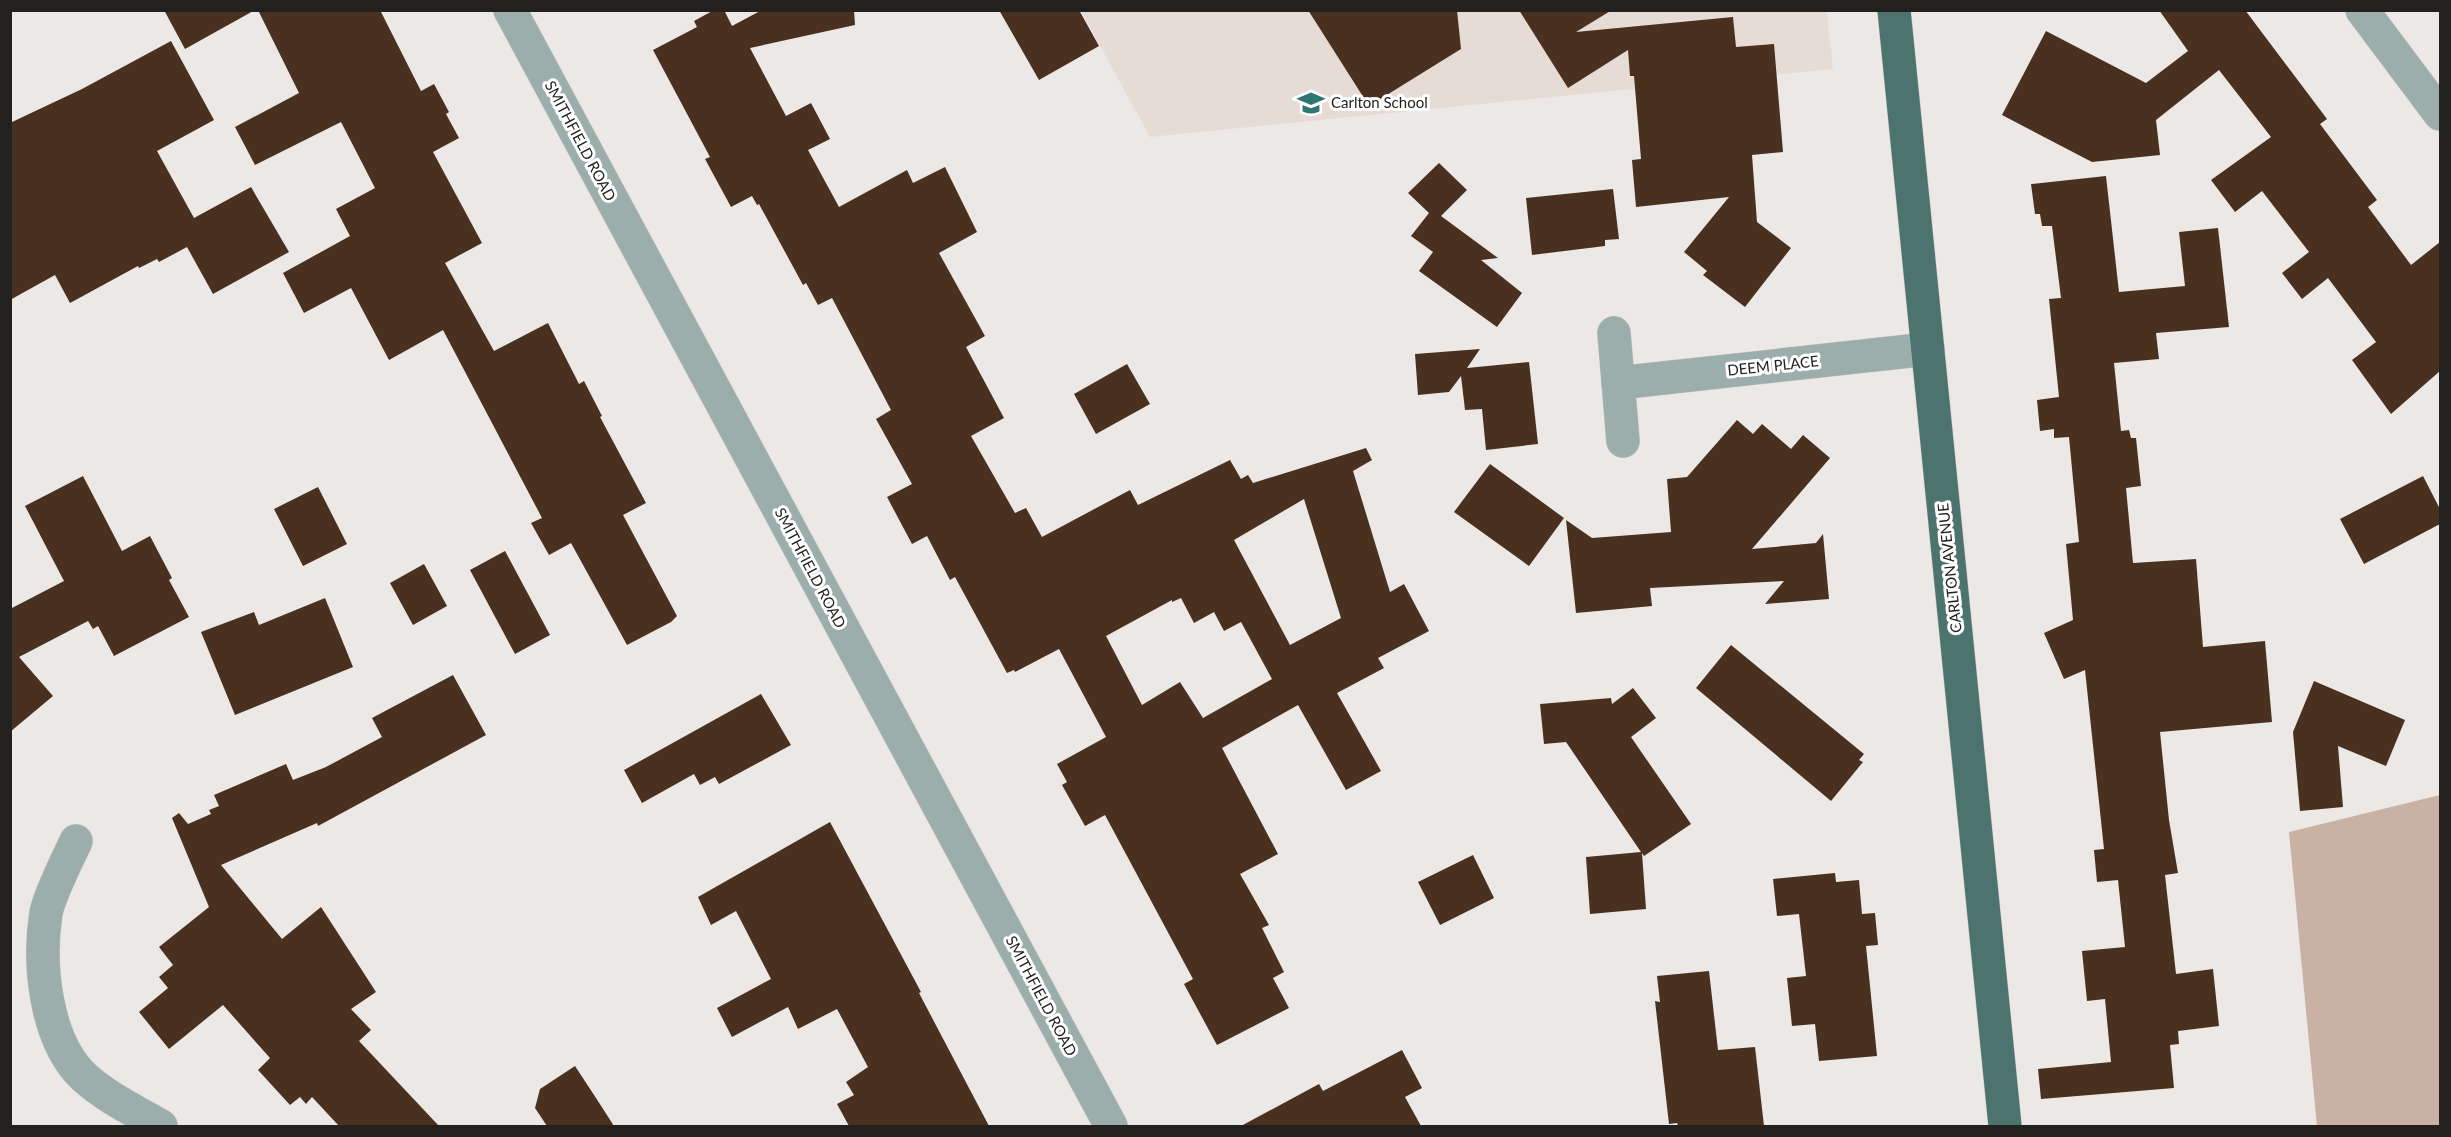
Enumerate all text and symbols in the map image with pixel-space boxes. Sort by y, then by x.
street label: SMITHFIELD ROAD [542,77,620,204]
school or university icon: Carlton School [1296,88,1326,118]
place label: Carlton School [1331,93,1428,111]
street label: DEEM PLACE [1726,351,1819,379]
street label: CARLTON AVENUE [1933,502,1965,634]
street label: SMITHFIELD ROAD [772,504,850,631]
street label: SMITHFIELD ROAD [1003,932,1081,1059]

